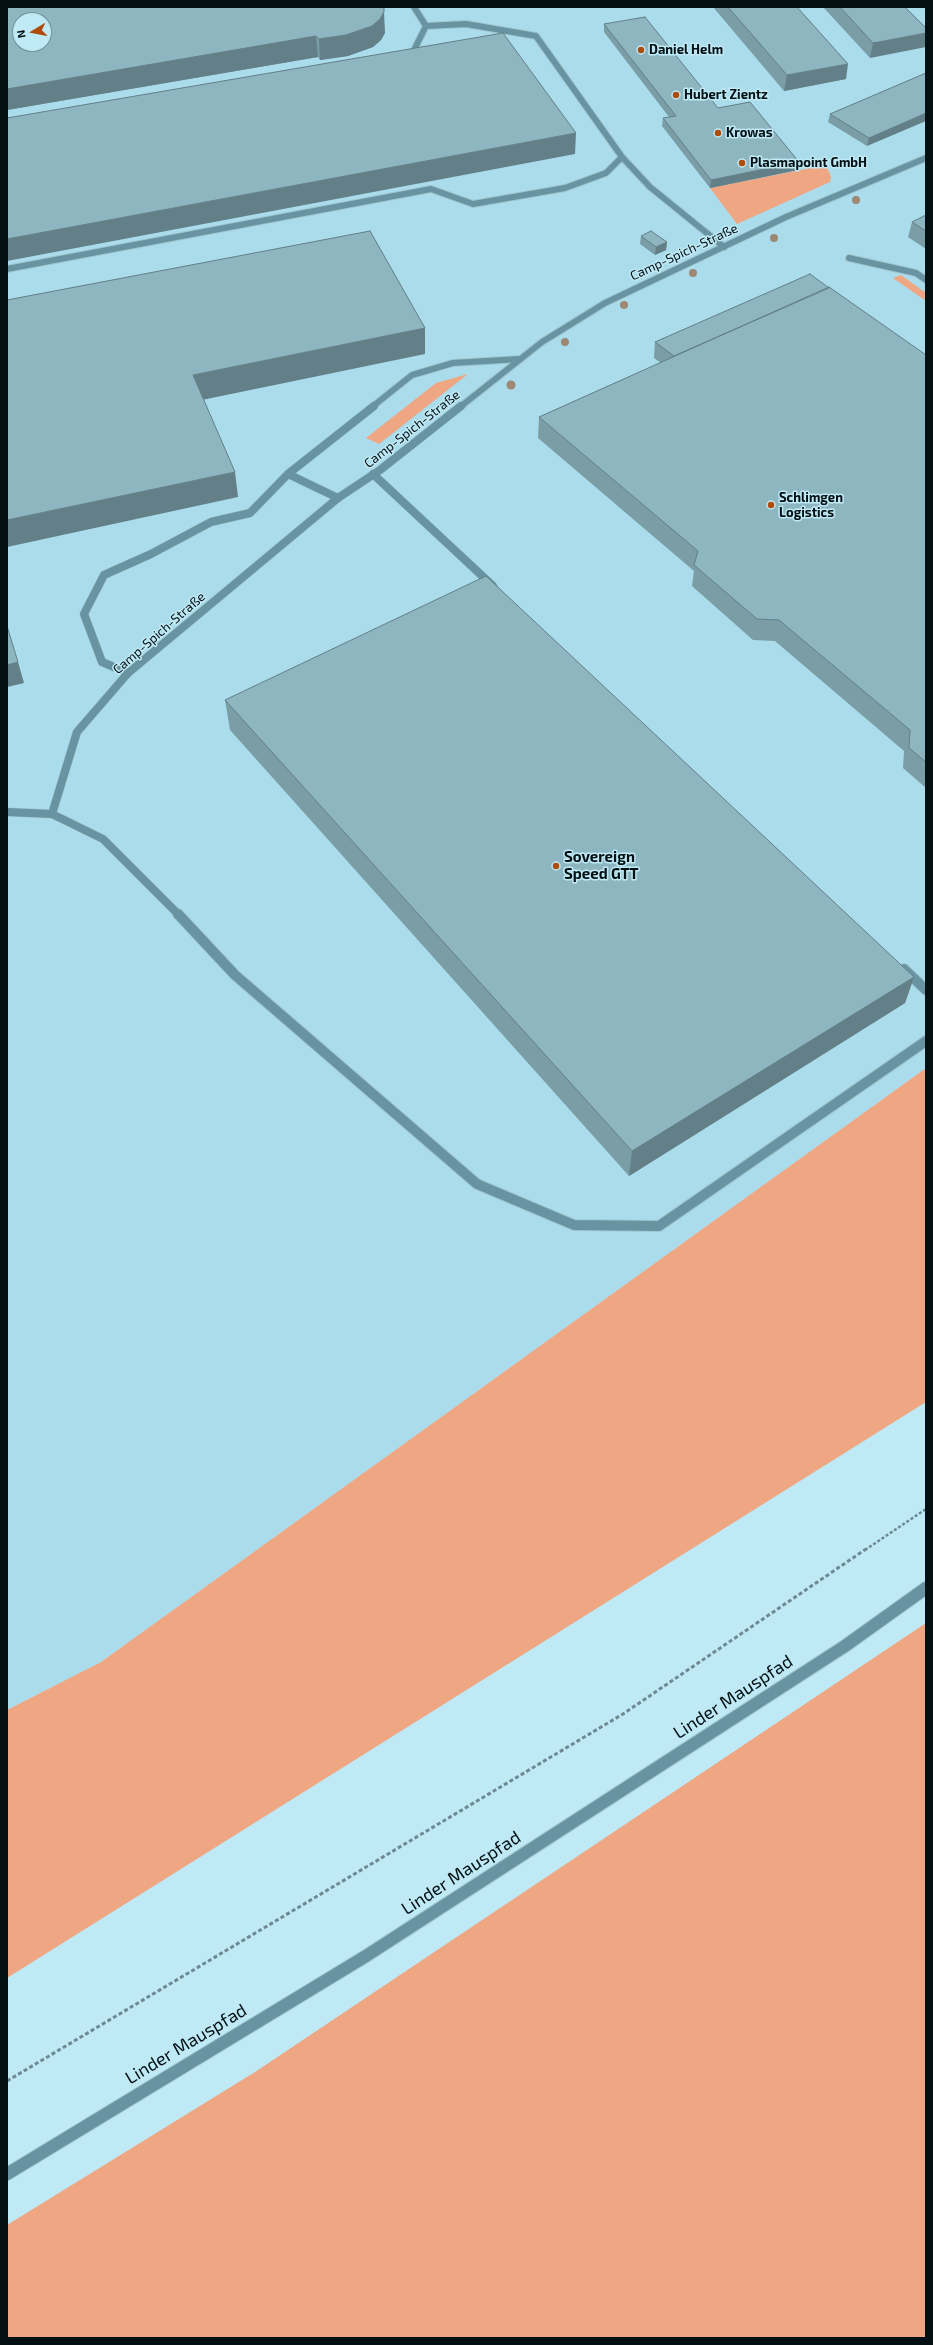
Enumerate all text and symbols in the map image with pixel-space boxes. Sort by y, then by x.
north arrow [12,12,52,52]
text: N [14,29,28,39]
place label: Daniel Helm [649,42,723,58]
marker: Daniel Helm [636,45,646,55]
place label: Hubert Zientz [684,87,768,103]
marker: Hubert Zientz [671,90,681,100]
place label: Krowas [726,125,773,141]
marker: Krowas [713,128,723,138]
place label: Plasmapoint GmbH [750,155,867,171]
marker: Plasmapoint GmbH [737,158,747,168]
street label: Camp-Spich-Straße [628,220,740,284]
street label: Camp-Spich-Straße [361,387,463,471]
place label: Schlimgen Logistics [779,490,843,521]
marker: Schlimgen Logistics [766,500,776,510]
street label: Camp-Spich-Straße [110,589,208,677]
place label: Sovereign Speed GTT [564,848,639,883]
marker: Sovereign Speed GTT [551,861,561,871]
street label: Linder Mauspfad [669,1650,797,1744]
street label: Linder Mauspfad [397,1826,525,1920]
street label: Linder Mauspfad [121,1999,251,2089]

